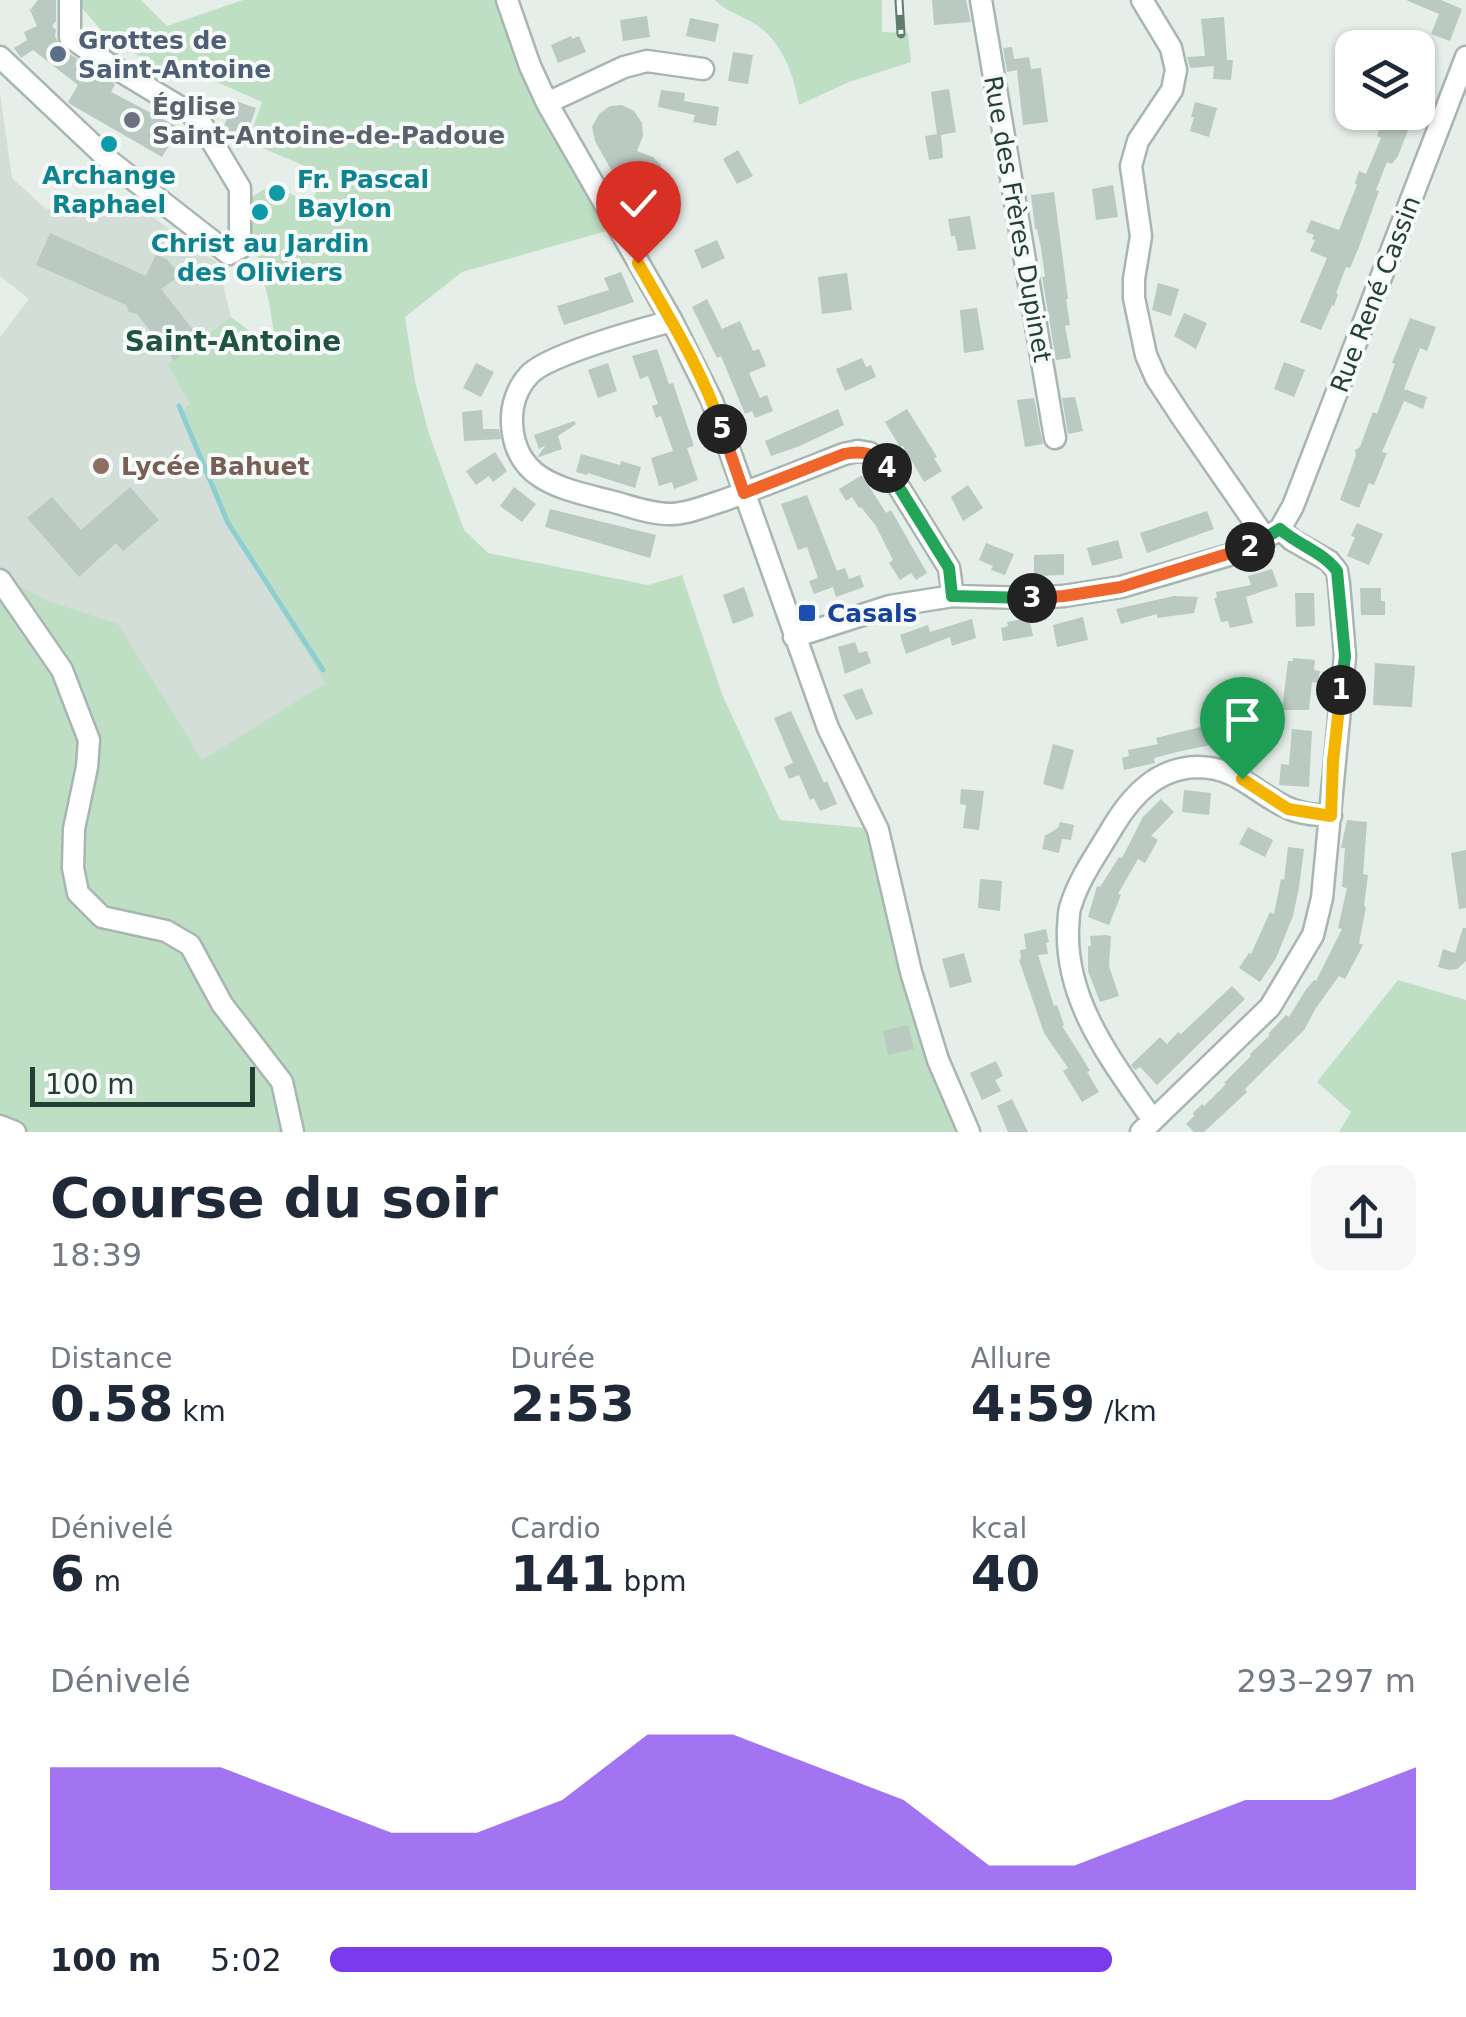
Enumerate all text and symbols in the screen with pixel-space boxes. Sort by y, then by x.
place label: Grottes de Saint-Antoine [78,26,271,84]
map controls [1335,30,1435,130]
button: layers [1335,30,1435,130]
marker: Grottes de Saint-Antoine [47,43,69,65]
street label: Rue des Frères Dupinet [978,74,1057,365]
place label: Église Saint-Antoine-de-Padoue [152,92,505,150]
marker: Église Saint-Antoine-de-Padoue [121,109,143,131]
marker: Archange Raphael [98,133,120,155]
place label: Archange Raphael [42,161,176,219]
pin [596,161,681,264]
place label: Fr. Pascal Baylon [297,165,429,223]
icon: check [611,176,666,231]
marker: Fr. Pascal Baylon [266,182,288,204]
street label: Rue René Cassin [1325,192,1426,396]
marker: Christ au Jardin des Oliviers [249,201,271,223]
place label: Christ au Jardin des Oliviers [151,229,369,287]
district label: Saint-Antoine [125,325,341,358]
pin: 5 [697,404,747,454]
text: 5 [712,412,732,445]
pin: 4 [862,443,912,493]
text: 4 [877,451,897,484]
place label: Lycée Bahuet [121,452,309,481]
marker: Lycée Bahuet [90,455,112,477]
pin: 2 [1225,522,1275,572]
text: 2 [1240,530,1260,563]
pin: 3 [1007,573,1057,623]
text: 3 [1022,581,1042,614]
place label: Casals [827,599,917,628]
marker: Casals [796,602,818,624]
pin: 1 [1316,665,1366,715]
text: 1 [1331,673,1351,706]
pin [1200,677,1285,780]
icon: arrive [1215,692,1270,747]
scale bar [30,1062,255,1106]
text: 100 m [45,1068,135,1101]
button: share [1311,1165,1416,1270]
text: Course du soir [50,1166,498,1230]
text: 18:39 [50,1236,142,1274]
text: Distance [50,1342,172,1375]
text: Durée [510,1342,595,1375]
text: Allure [971,1342,1051,1375]
text: 0.58 [50,1375,173,1433]
text: 2:53 [510,1375,635,1433]
text: 4:59 [971,1375,1095,1433]
text: km [173,1395,226,1428]
text: /km [1095,1395,1157,1428]
text: Dénivelé [50,1512,173,1545]
text: Cardio [510,1512,601,1545]
text: kcal [971,1512,1027,1545]
text: 6 [50,1545,85,1603]
text: 141 [510,1545,615,1603]
text: 40 [971,1545,1040,1603]
text: m [85,1565,121,1598]
text: bpm [615,1565,686,1598]
text: Dénivelé [50,1662,191,1700]
text: 293–297 m [1237,1662,1416,1700]
text: 100 m [50,1941,161,1979]
text: 5:02 [210,1941,282,1979]

